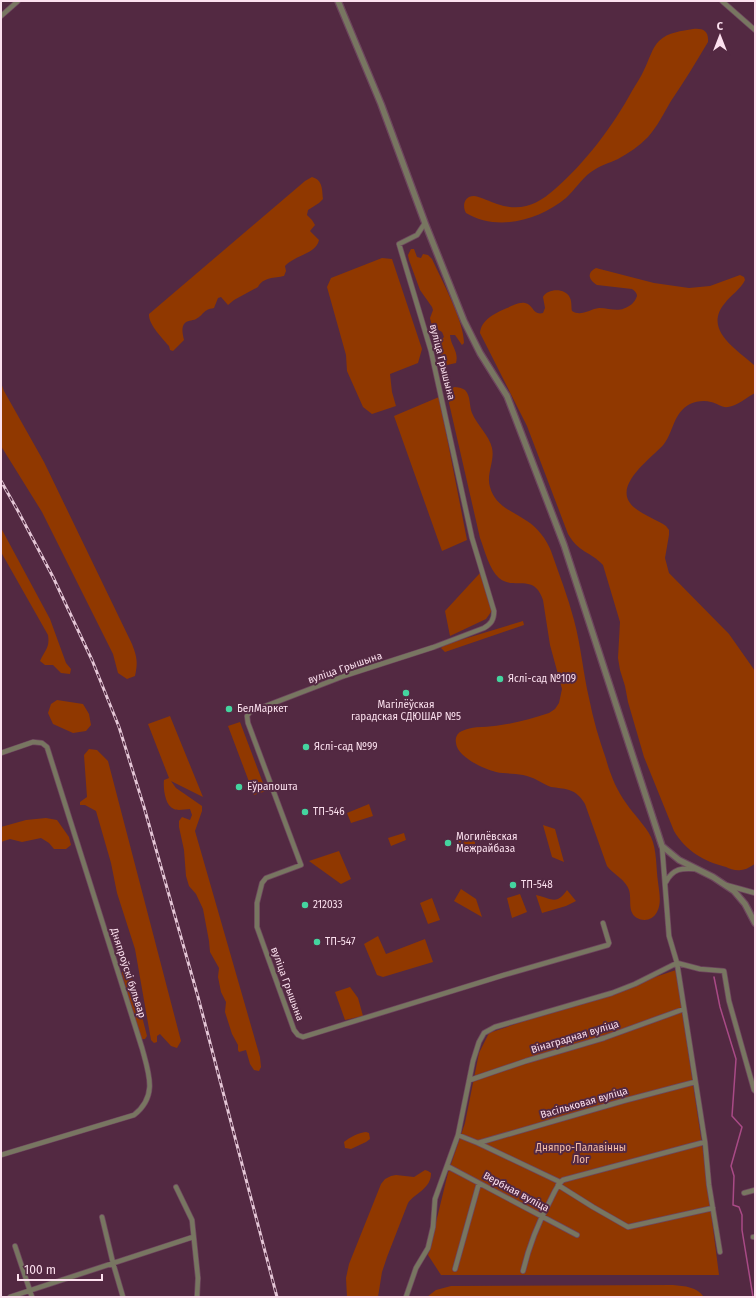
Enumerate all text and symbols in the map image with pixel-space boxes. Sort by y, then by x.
north arrow [700,16,740,56]
text: С [717,20,724,33]
street label: вуліца Грышына [427,323,458,401]
street label: вуліца Грышына [306,649,384,686]
place label: Яслі-сад №109 [508,672,576,685]
marker: Яслі-сад №109 [495,674,505,684]
marker: Магілёўская гарадская СДЮШАР №5 [401,688,411,698]
place label: Магілёўская гарадская СДЮШАР №5 [351,698,461,723]
place label: БелМаркет [237,703,288,715]
marker: БелМаркет [224,704,234,714]
place label: Яслі-сад №99 [314,740,378,753]
marker: Яслі-сад №99 [301,742,311,752]
place label: Еўрапошта [247,781,298,793]
marker: Еўрапошта [234,782,244,792]
place label: ТП-546 [313,806,345,818]
marker: ТП-546 [300,807,310,817]
place label: Могилёвская Межрайбаза [456,830,518,855]
marker: Могилёвская Межрайбаза [443,838,453,848]
place label: ТП-548 [521,879,553,891]
marker: ТП-548 [508,880,518,890]
place label: 212033 [313,899,342,911]
marker: 212033 [300,900,310,910]
street label: Дняпроўскі бульвар [107,925,149,1020]
place label: ТП-547 [325,936,356,948]
marker: ТП-547 [312,937,322,947]
street label: вуліца Грышына [268,945,307,1023]
street label: Вінаградная вуліца [529,1017,620,1056]
street label: Васільковая вуліца [539,1084,629,1121]
park label: Дняпро-Палавінны Лог [535,1141,626,1166]
street label: Вербная вуліца [481,1169,552,1214]
scale bar [18,1256,102,1282]
text: 100 m [24,1263,56,1277]

